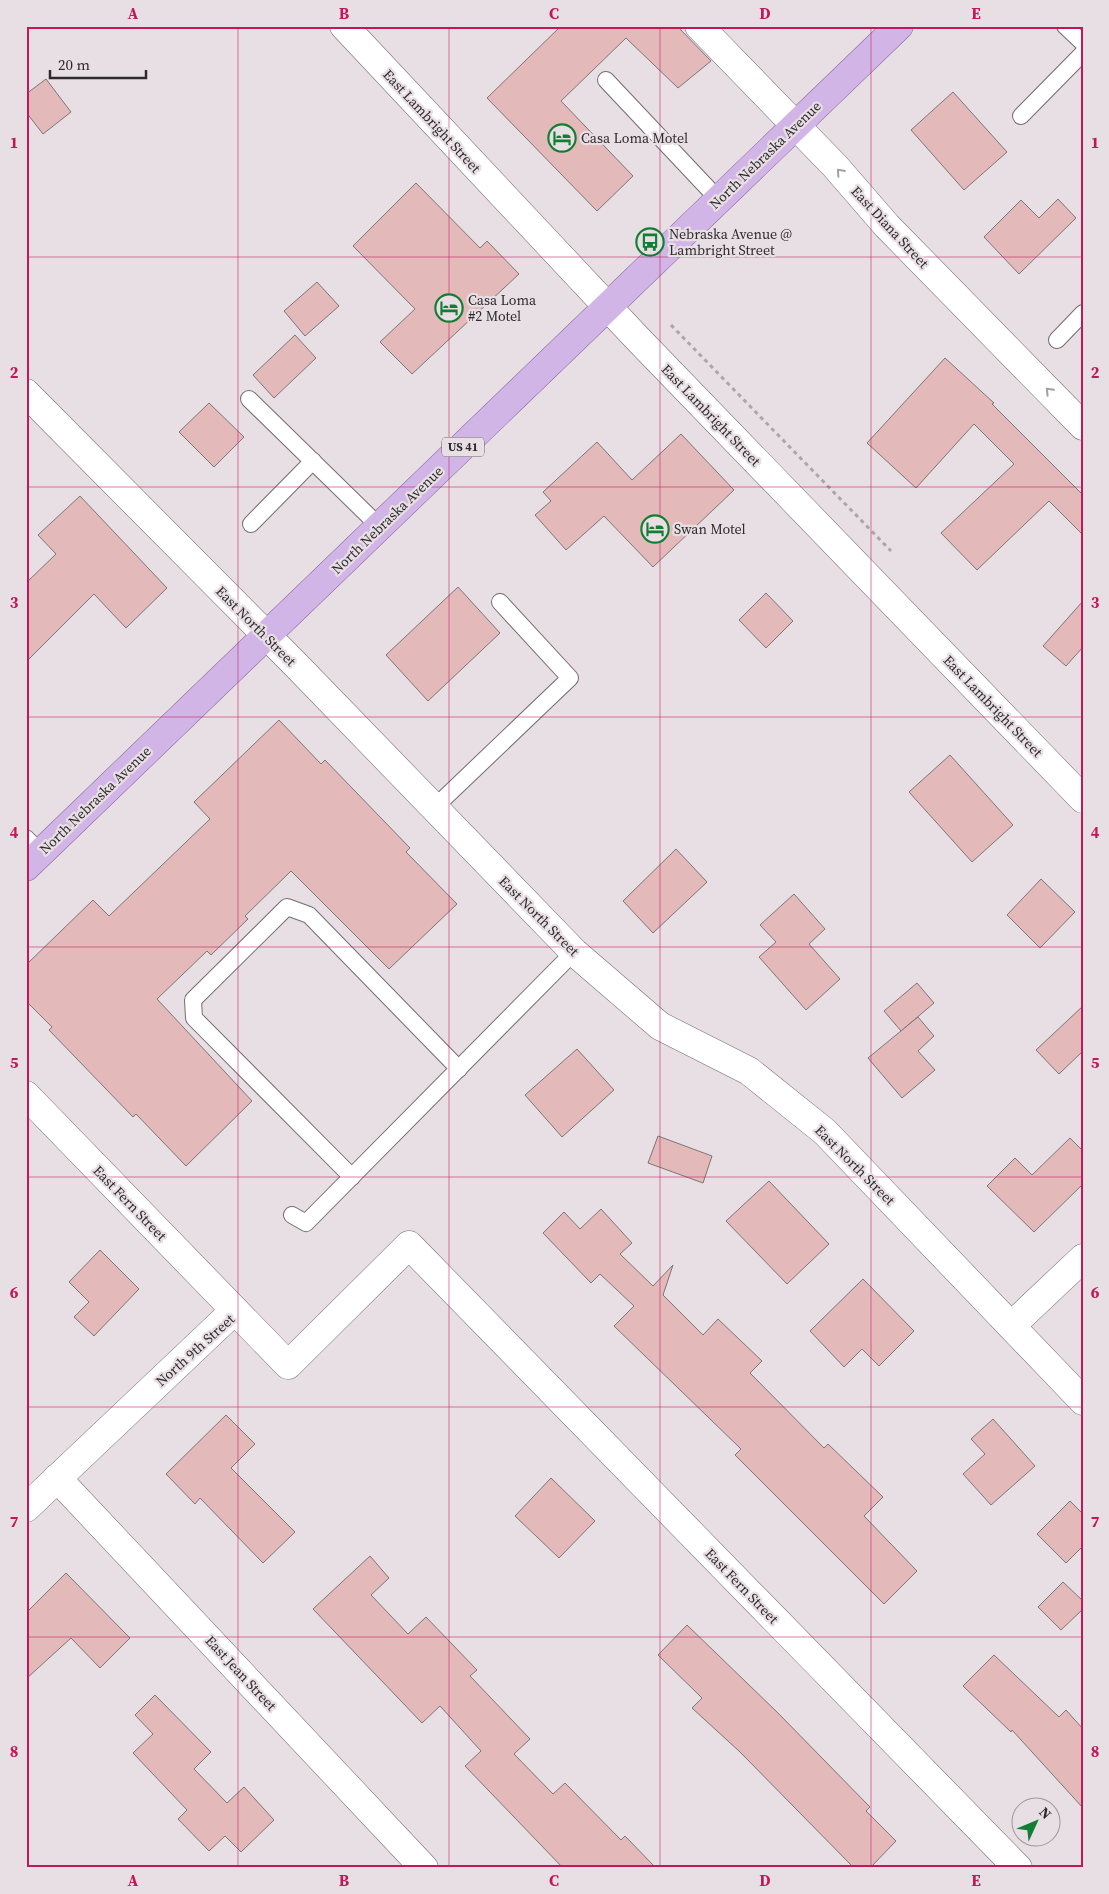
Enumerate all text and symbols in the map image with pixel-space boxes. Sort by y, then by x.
text: A [128,2,139,24]
text: B [339,2,350,24]
text: C [549,2,559,24]
text: D [759,2,771,24]
text: E [971,2,981,24]
scale bar [50,48,146,80]
text: 20 m [58,54,90,75]
street label: East Lambright Street [379,65,486,178]
street label: North Nebraska Avenue [705,96,825,214]
hotel icon: Casa Loma Motel [547,123,577,153]
place label: Casa Loma Motel [581,128,688,148]
text: 1 [10,131,18,153]
text: 1 [1091,131,1099,153]
one-way arrow [838,169,846,178]
street label: East Diana Street [847,182,934,273]
place label: Nebraska Avenue @ Lambright Street [669,224,792,260]
bus stop icon: Nebraska Avenue @ Lambright Street [635,227,665,257]
place label: Casa Loma #2 Motel [468,290,537,326]
hotel icon: Casa Loma #2 Motel [434,293,464,323]
street label: East Lambright Street [657,359,765,471]
text: 2 [10,361,19,383]
text: 2 [1091,361,1100,383]
one-way arrow [1046,388,1055,397]
road number: US 41 [442,438,484,457]
street label: North Nebraska Avenue [327,461,447,579]
hotel icon: Swan Motel [640,514,670,544]
place label: Swan Motel [674,519,746,539]
street label: East North Street [211,581,301,671]
text: 3 [10,591,19,613]
text: 3 [1091,591,1100,613]
street label: East Lambright Street [939,650,1047,762]
street label: North Nebraska Avenue [35,741,155,859]
text: 4 [10,821,19,843]
text: 4 [1091,821,1100,843]
street label: East North Street [494,871,584,961]
text: 5 [10,1051,19,1073]
text: 5 [1091,1051,1100,1073]
street label: East North Street [810,1120,900,1210]
street label: East Fern Street [89,1161,172,1246]
text: 6 [10,1281,19,1303]
text: 6 [1091,1281,1100,1303]
street label: North 9th Street [151,1309,239,1391]
text: 7 [10,1510,19,1532]
text: 7 [1091,1510,1100,1532]
street label: East Fern Street [701,1544,784,1629]
street label: East Jean Street [201,1631,281,1715]
text: 8 [10,1740,18,1762]
text: 8 [1091,1740,1099,1762]
north arrow [1012,1796,1062,1846]
text: N [1035,1802,1056,1824]
text: A [128,1869,139,1891]
text: B [339,1869,350,1891]
text: C [549,1869,559,1891]
text: D [759,1869,771,1891]
text: E [971,1869,981,1891]

